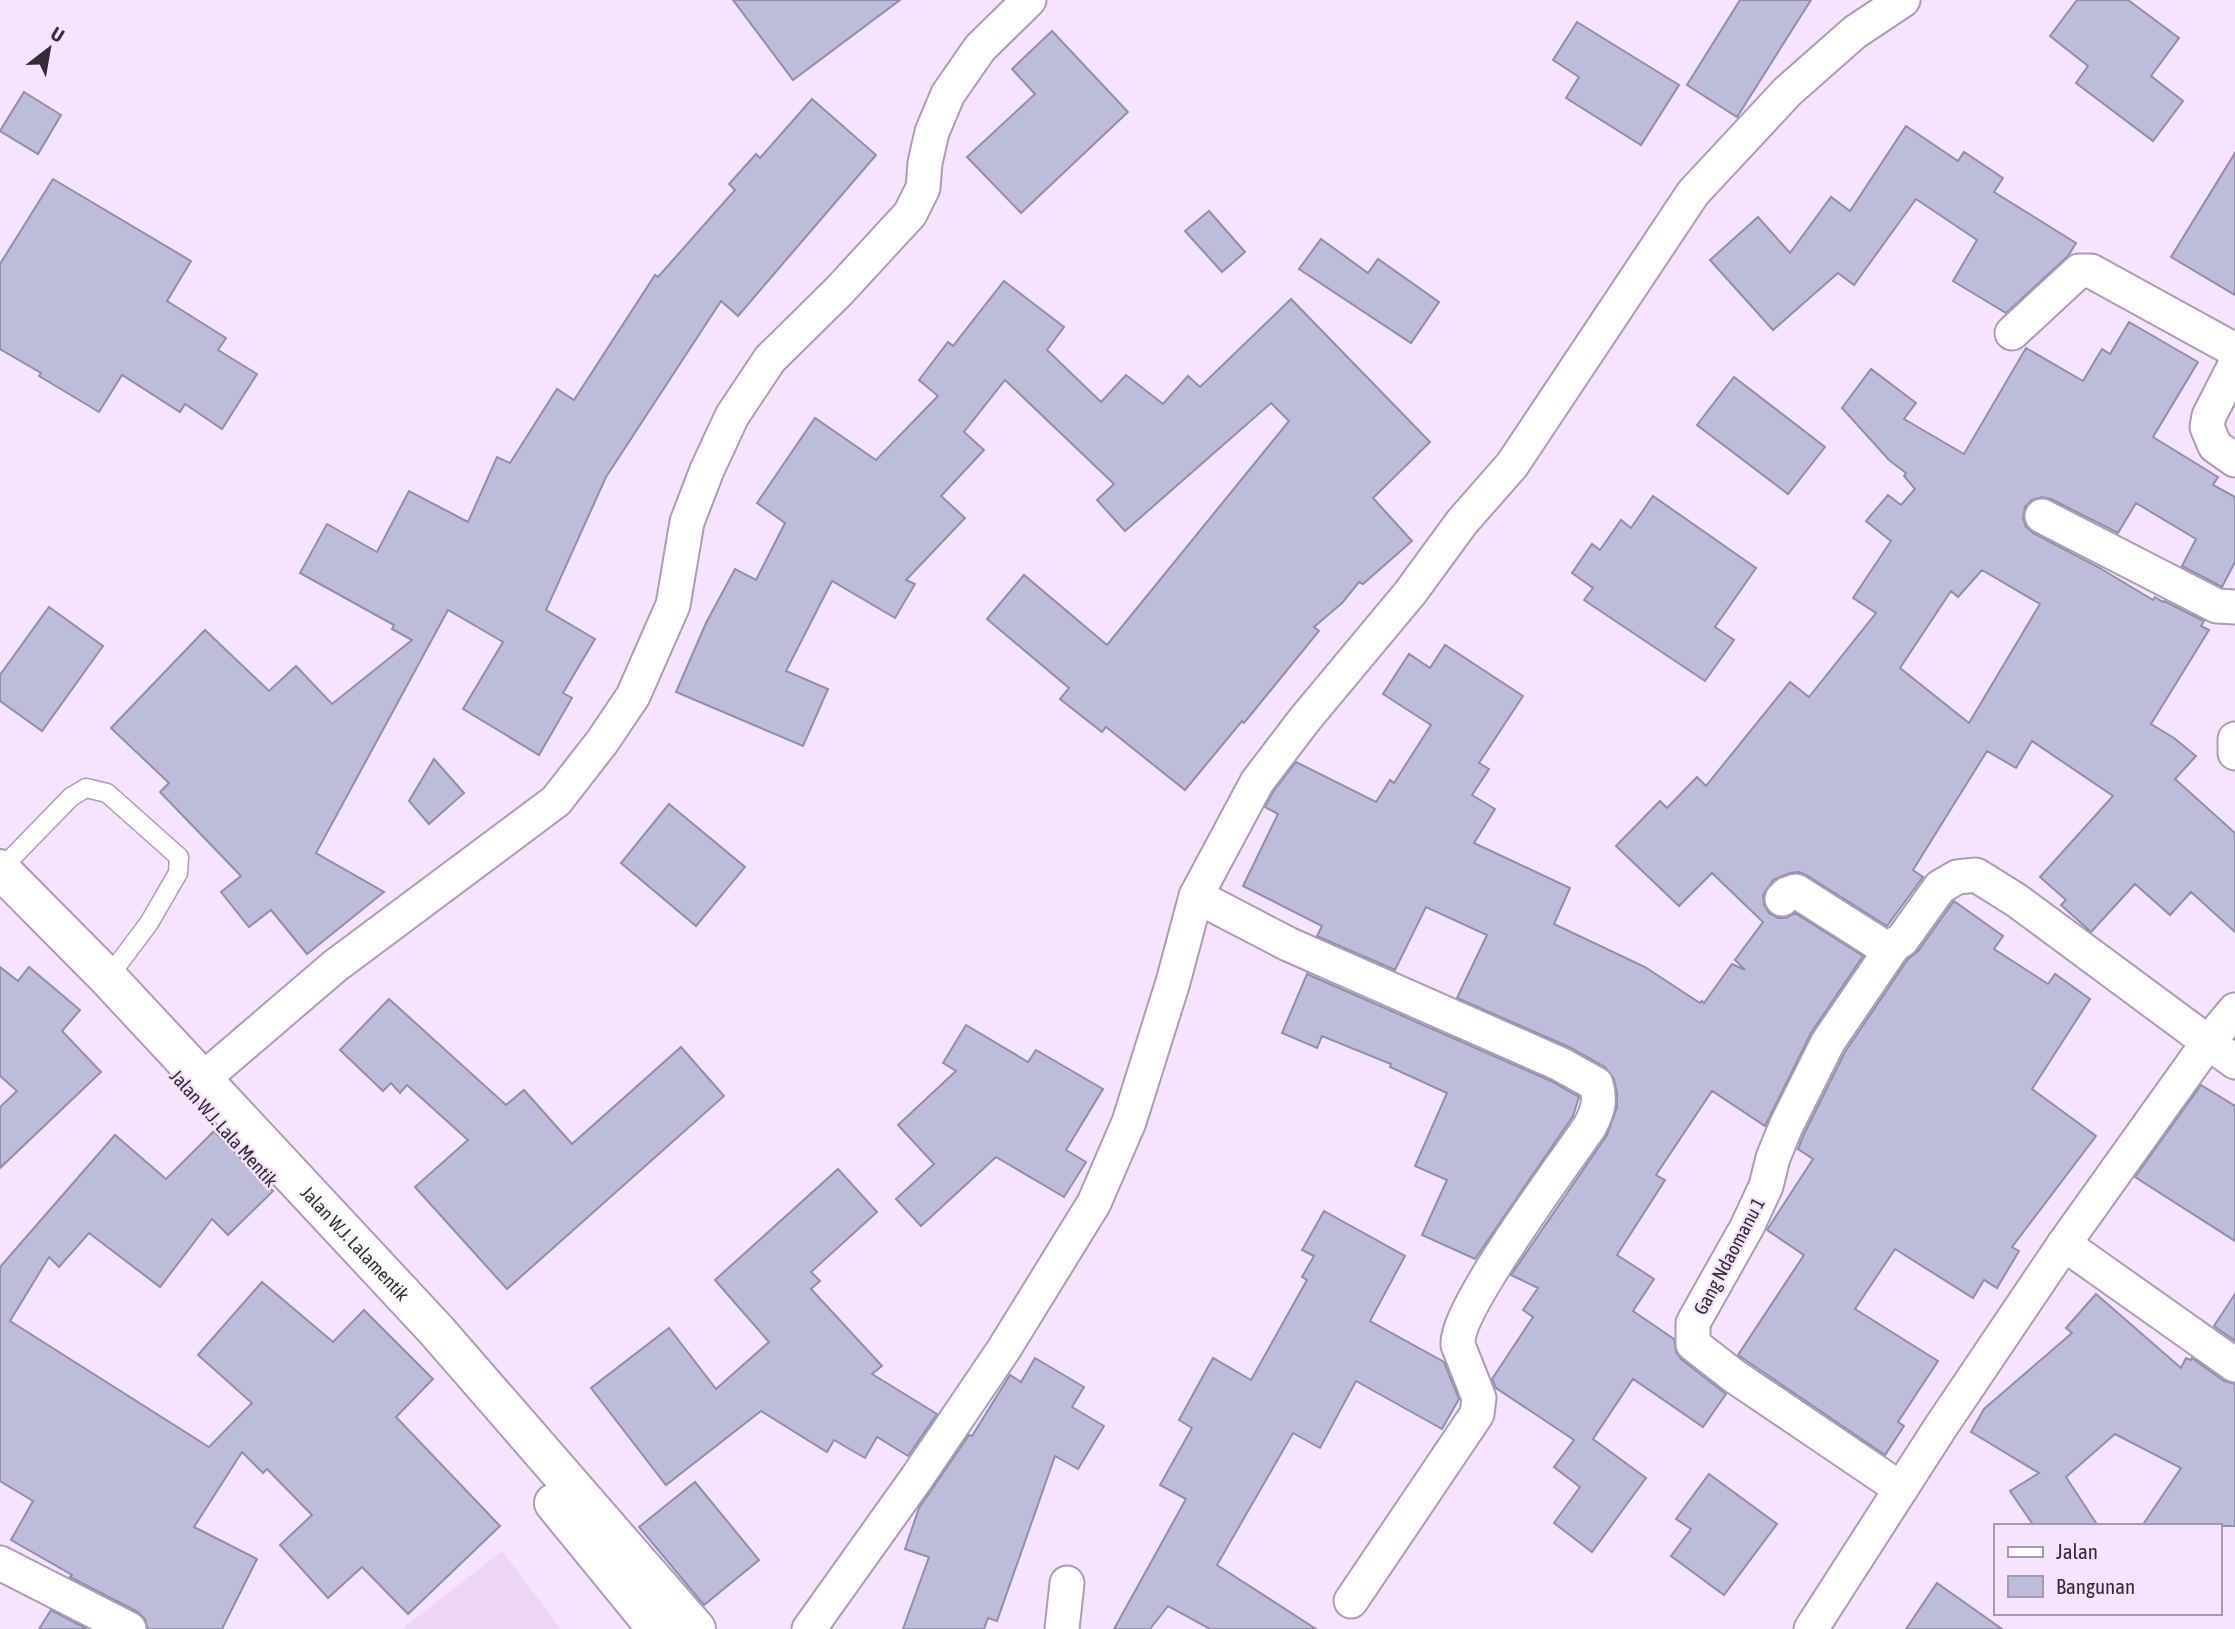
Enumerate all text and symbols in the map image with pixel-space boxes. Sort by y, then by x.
north arrow [14,14,84,84]
text: U [47,22,68,47]
street label: Jalan W.J. Lala Mentik [166,1065,283,1192]
street label: Jalan W.J. Lalamentik [296,1181,414,1306]
street label: Gang Ndaomanu 1 [1689,1194,1769,1318]
legend [1994,1524,2221,1615]
text: Jalan [2056,1539,2098,1563]
text: Bangunan [2056,1574,2135,1598]

